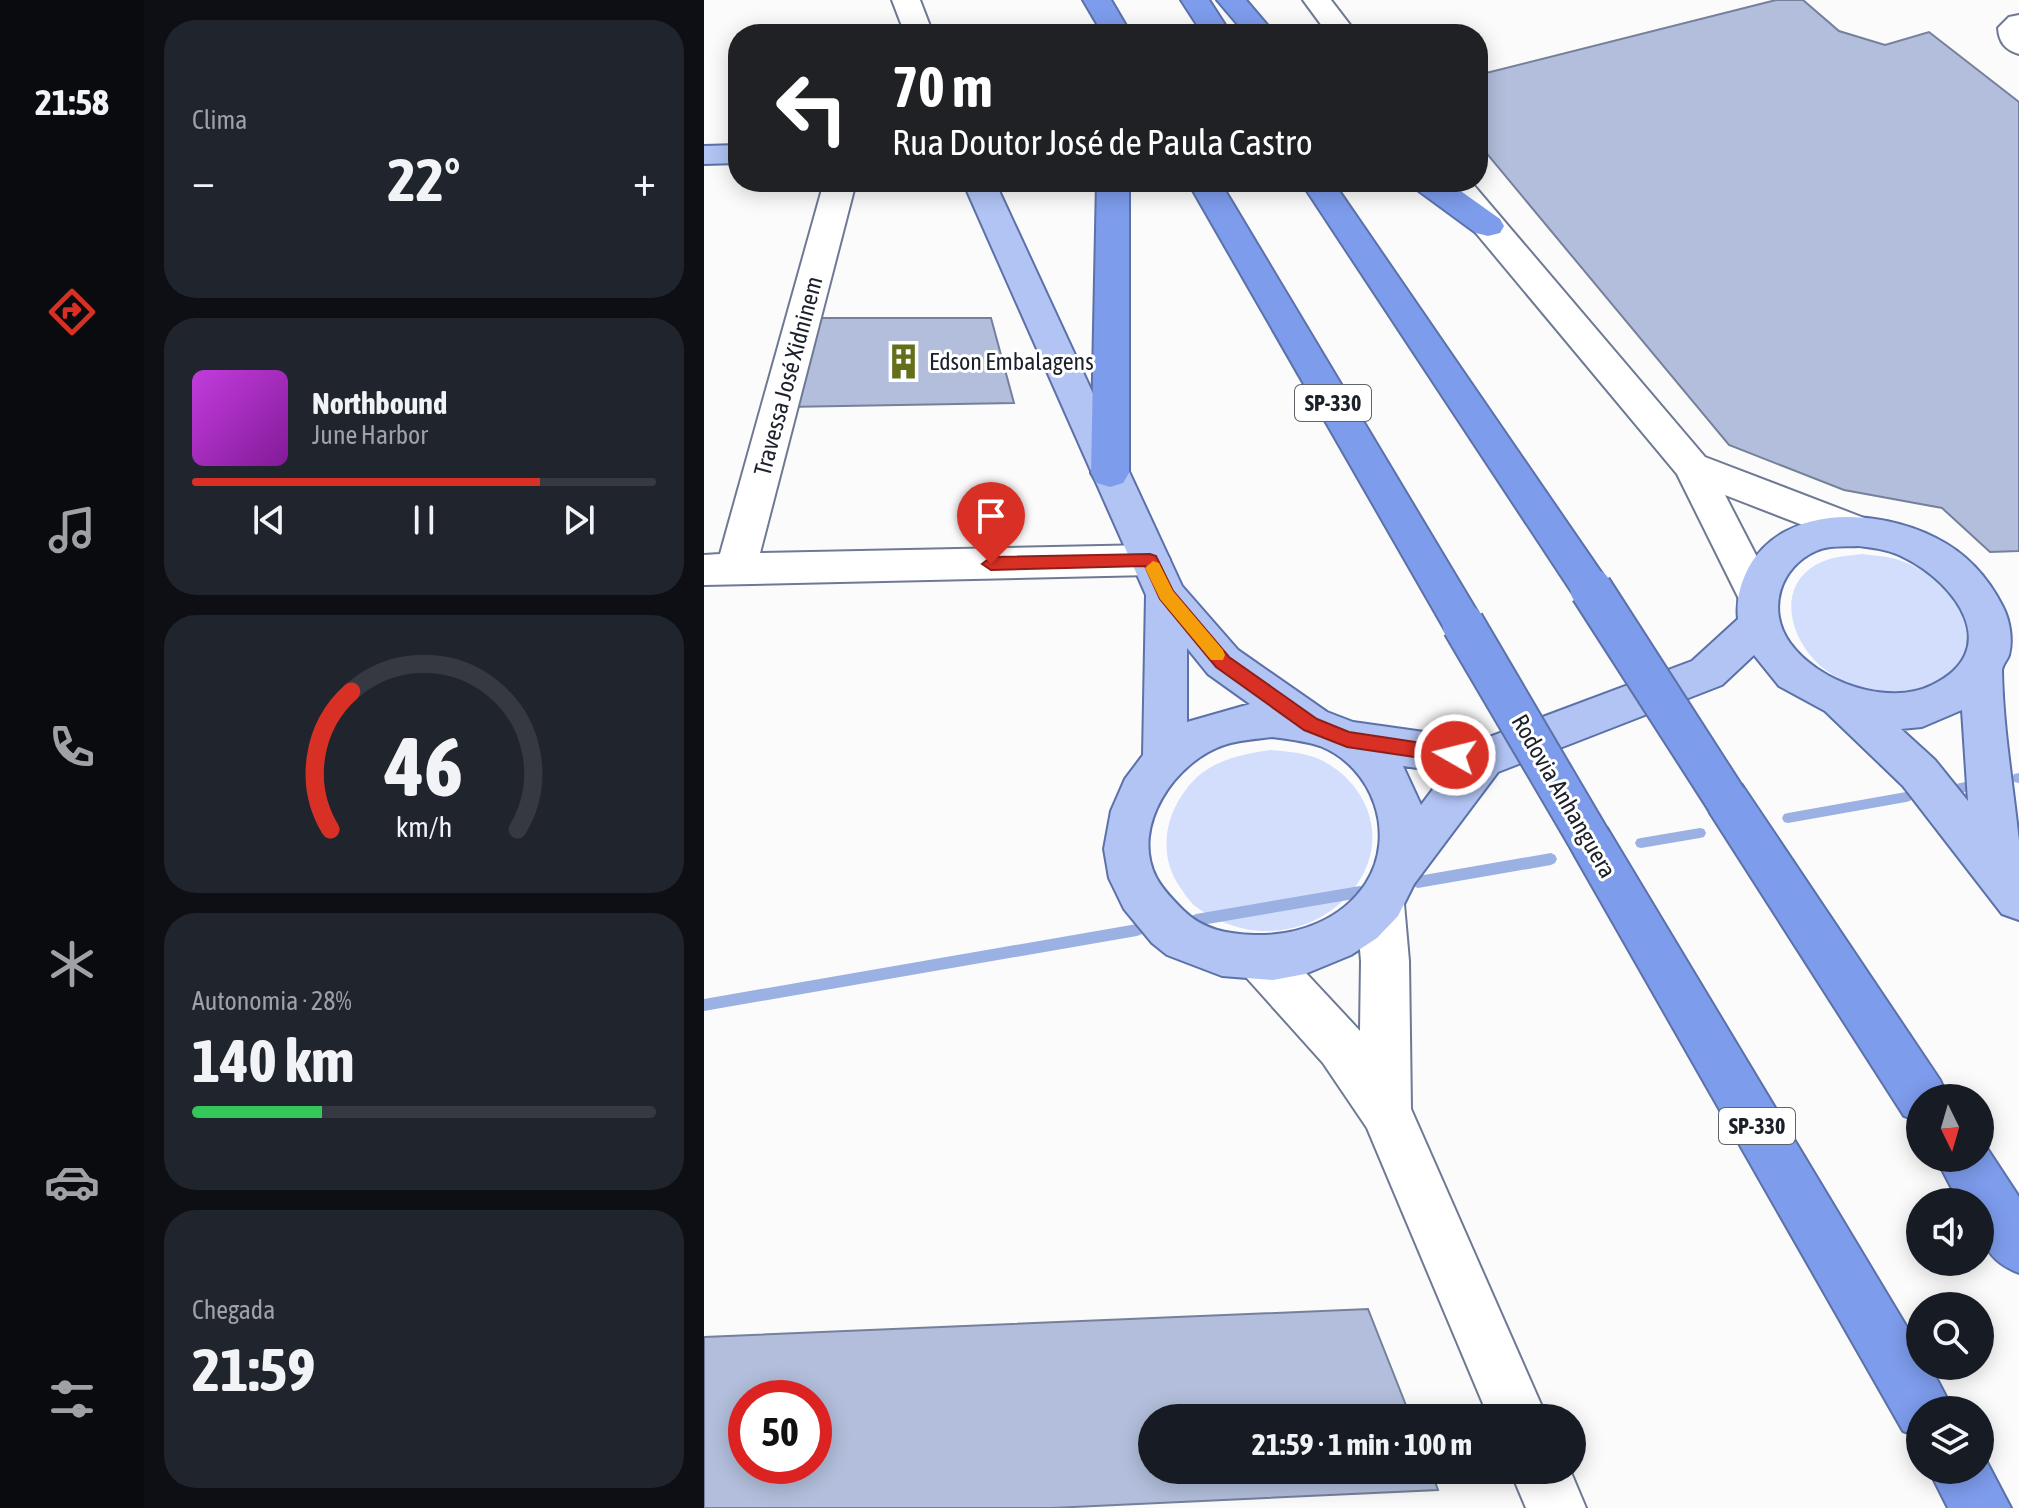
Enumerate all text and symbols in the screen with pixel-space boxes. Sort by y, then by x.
text: 70 m [892,55,993,119]
icon: left [760,56,864,160]
text: 21:58 [35,81,109,123]
text: Clima [192,105,247,135]
text: Rua Doutor José de Paula Castro [892,121,1313,163]
text: 22° [388,145,460,214]
text: − [192,155,215,205]
text: + [633,155,656,205]
street label: Travessa José Xidninem [748,273,828,479]
icon: directions [44,284,100,340]
building icon: Edson Embalagens [884,342,922,380]
place label: Edson Embalagens [929,348,1094,375]
road number: SP-330 [1295,385,1371,421]
text: Northbound [312,386,447,420]
text: June Harbor [312,420,428,450]
pin [957,482,1025,564]
icon: arrive [969,494,1013,538]
icon: previous [247,498,291,542]
icon: pause [402,498,446,542]
icon: next [557,498,601,542]
icon: music [44,502,100,558]
street label: Rodovia Anhanguera [1506,710,1622,882]
position arrow [1413,713,1497,797]
text: 46 [384,718,463,814]
icon: phone [44,719,100,775]
text: km/h [396,810,452,843]
icon: climate [44,936,100,992]
text: Autonomia · 28% [192,986,352,1016]
text: 140 km [192,1026,354,1095]
north arrow [1906,1084,1994,1172]
map controls [1906,1084,1994,1484]
road number: SP-330 [1719,1108,1795,1144]
icon: car [44,1154,100,1210]
button: sound [1906,1188,1994,1276]
button: search [1906,1292,1994,1380]
text: Chegada [192,1295,275,1325]
text: 21:59 [192,1335,315,1404]
icon: filters [44,1371,100,1427]
speed limit sign: 50 [728,1380,832,1484]
button: layers [1906,1396,1994,1484]
text: 21:59 · 1 min · 100 m [1252,1427,1472,1461]

